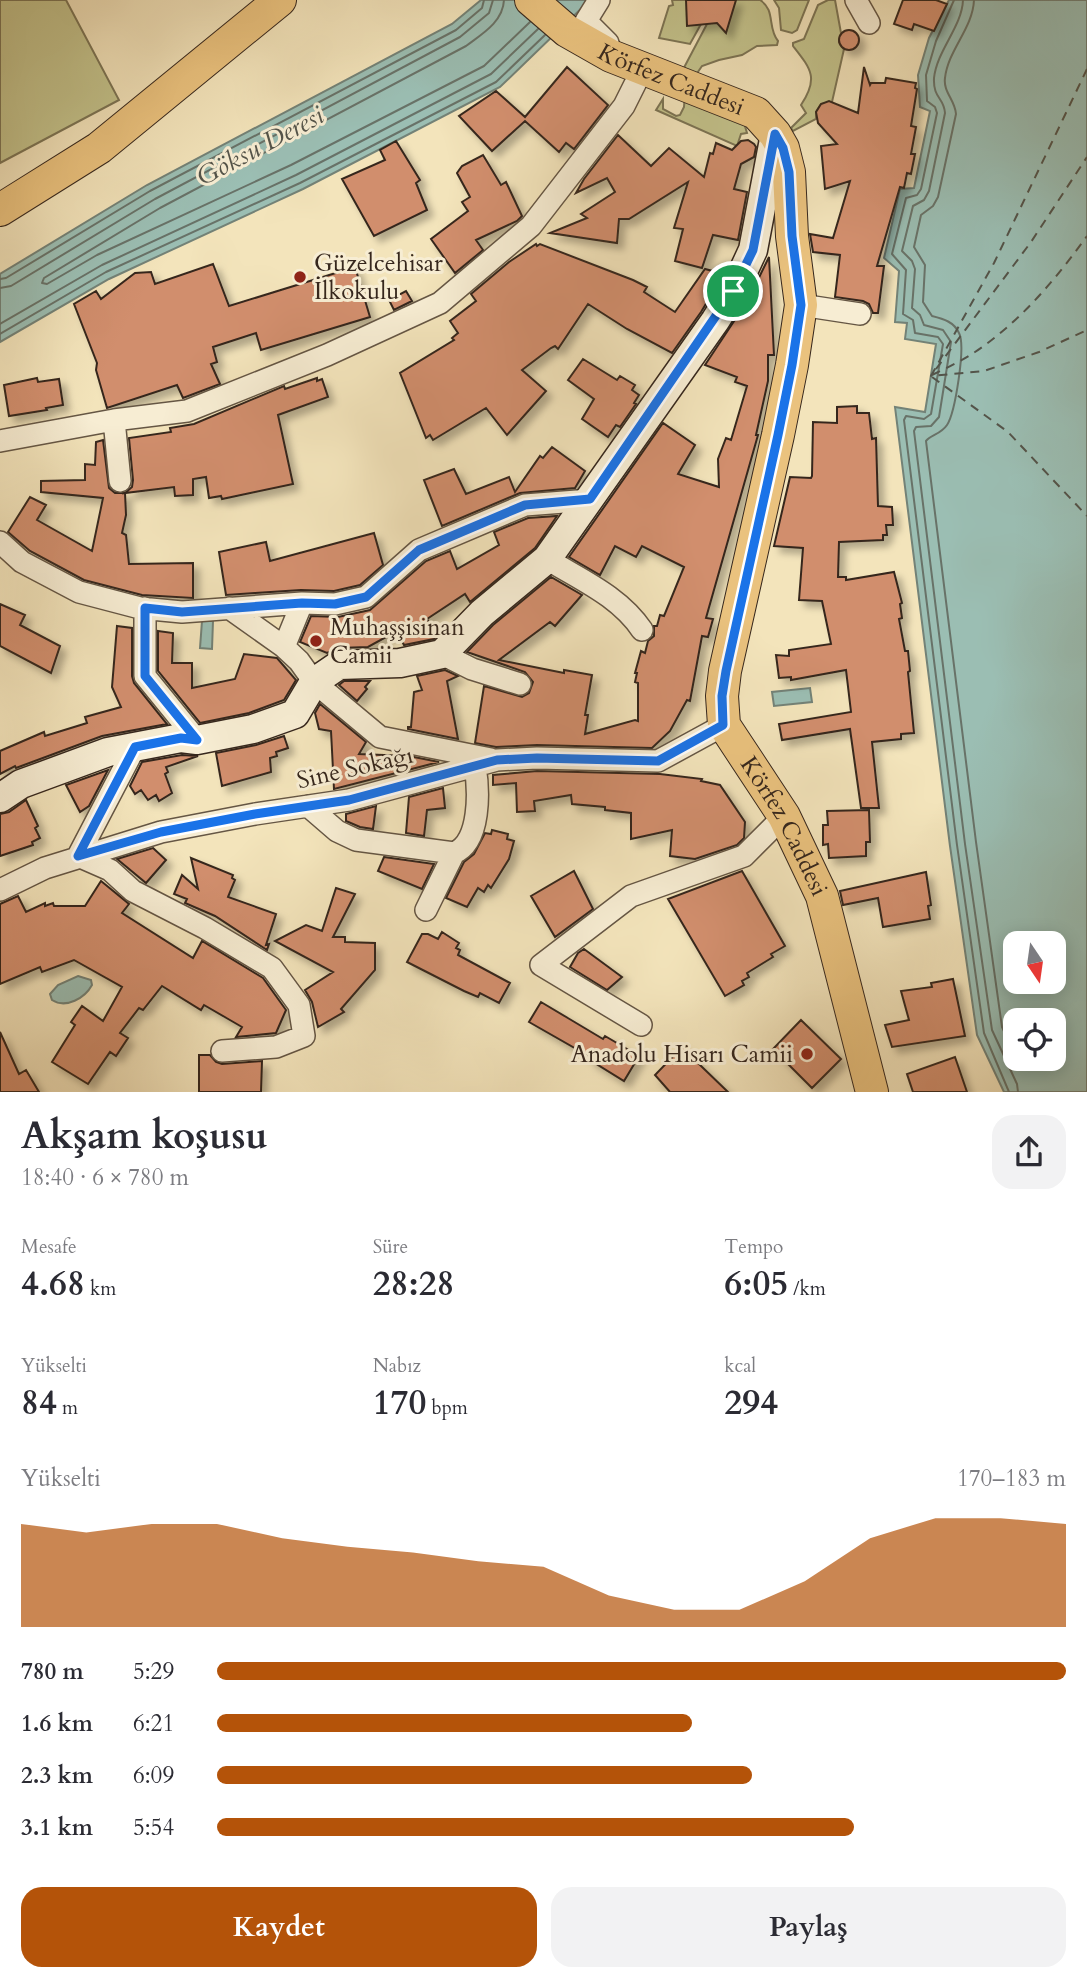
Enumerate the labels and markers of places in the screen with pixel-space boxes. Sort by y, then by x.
place label: Güzelcehisar İlkokulu [314,247,443,308]
pin [703,261,763,321]
marker: Güzelcehisar İlkokulu [292,269,308,285]
place label: Muhaşşisinan Camii [330,611,465,672]
marker: Muhaşşisinan Camii [308,633,324,649]
place label: Anadolu Hisarı Camii [571,1038,793,1071]
marker: Anadolu Hisarı Camii [799,1046,815,1062]

